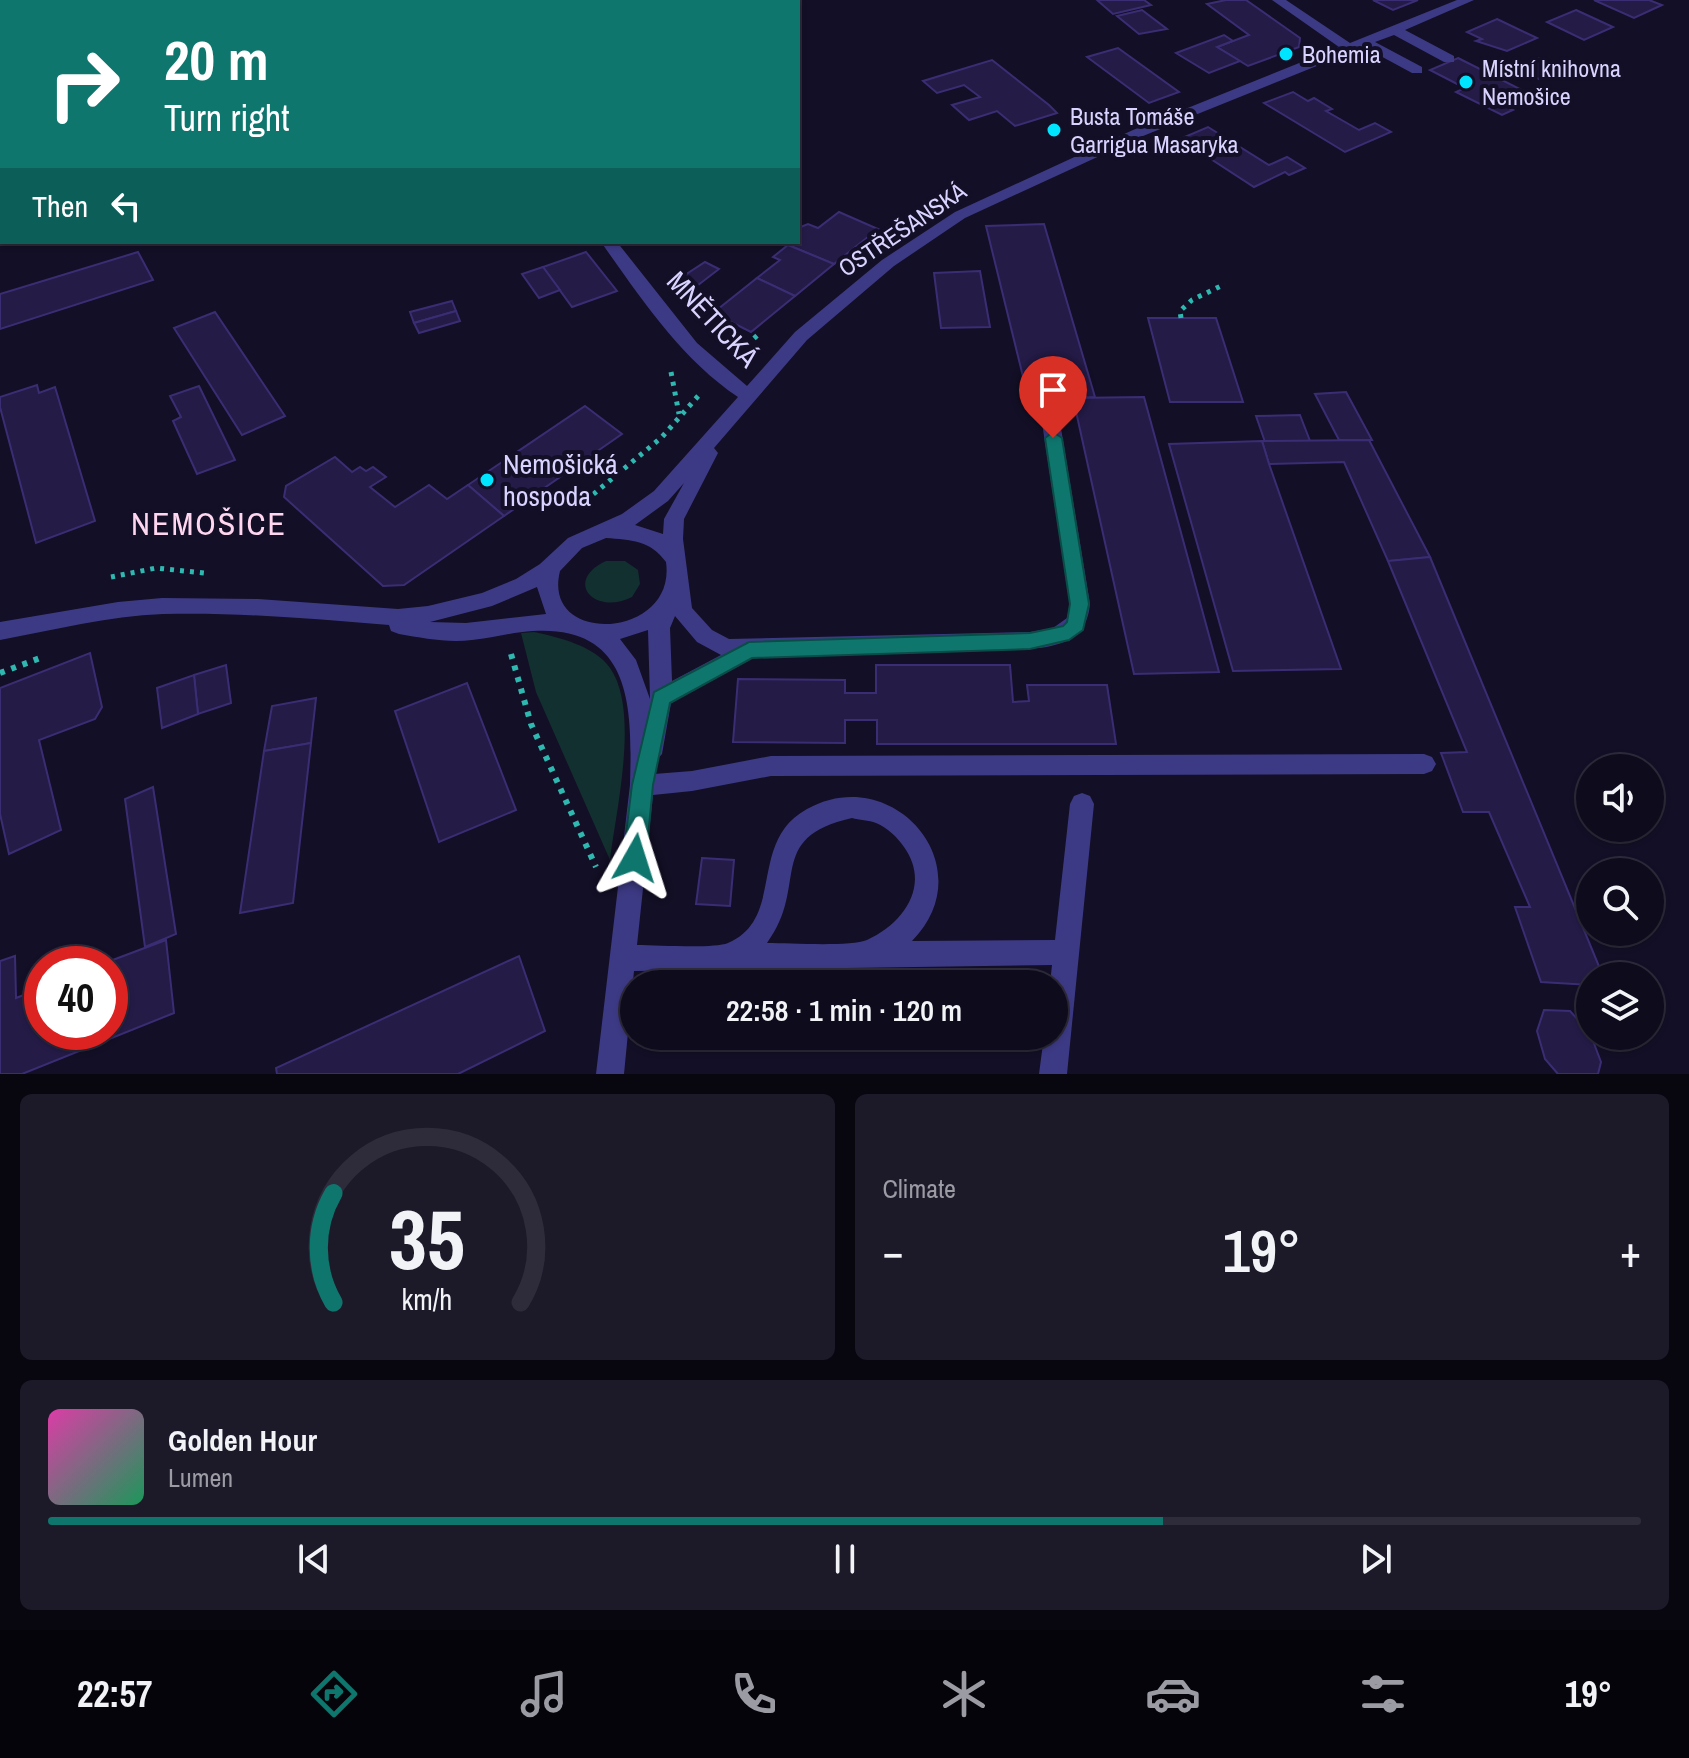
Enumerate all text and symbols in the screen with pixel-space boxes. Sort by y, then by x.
text: 20 m [164,22,269,97]
icon: right [32,32,136,136]
place label: Bohemia [1302,38,1381,70]
marker: Bohemia [1277,45,1295,63]
place label: Místní knihovna Nemošice [1482,52,1621,112]
marker: Místní knihovna Nemošice [1457,73,1475,91]
text: Turn right [164,94,289,142]
place label: Busta Tomáše Garrigua Masaryka [1070,100,1238,160]
marker: Busta Tomáše Garrigua Masaryka [1045,121,1063,139]
street label: OSTŘEŠANSKÁ [832,174,973,284]
icon: left [104,184,148,228]
text: Then [32,186,88,226]
street label: MNĚTICKÁ [659,263,768,376]
pin [1019,356,1087,438]
icon: arrive [1031,368,1075,412]
place label: Nemošická hospoda [503,445,618,515]
marker: Nemošická hospoda [478,471,496,489]
district label: NEMOŠICE [131,502,287,545]
map controls [1576,754,1664,1050]
button: sound [1576,754,1664,842]
position arrow [593,816,677,900]
button: search [1576,858,1664,946]
speed limit sign: 40 [24,946,128,1050]
button: layers [1576,962,1664,1050]
text: 22:58 · 1 min · 120 m [726,990,962,1030]
text: Climate [883,1171,956,1206]
text: 35 [389,1183,465,1295]
text: 19° [1222,1210,1301,1291]
text: − [883,1221,904,1281]
text: + [1620,1221,1641,1281]
text: km/h [402,1280,453,1319]
text: Golden Hour [168,1420,317,1460]
text: Lumen [168,1460,233,1495]
icon: previous [292,1537,336,1581]
icon: pause [823,1537,867,1581]
icon: next [1354,1537,1398,1581]
icon: directions [306,1666,362,1722]
icon: music [516,1666,572,1722]
icon: phone [726,1666,782,1722]
icon: climate [936,1666,992,1722]
icon: car [1145,1666,1201,1722]
icon: filters [1355,1666,1411,1722]
text: 22:57 [77,1670,152,1718]
text: 19° [1565,1670,1612,1718]

